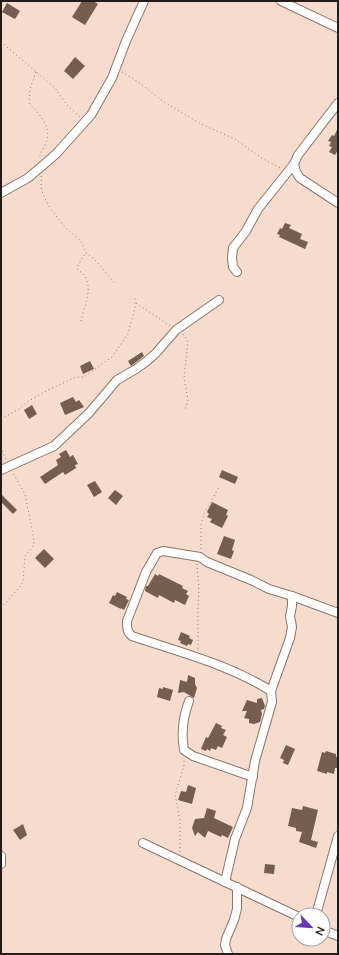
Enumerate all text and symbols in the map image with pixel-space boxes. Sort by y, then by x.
north arrow [291,907,331,947]
text: N [311,924,328,938]

